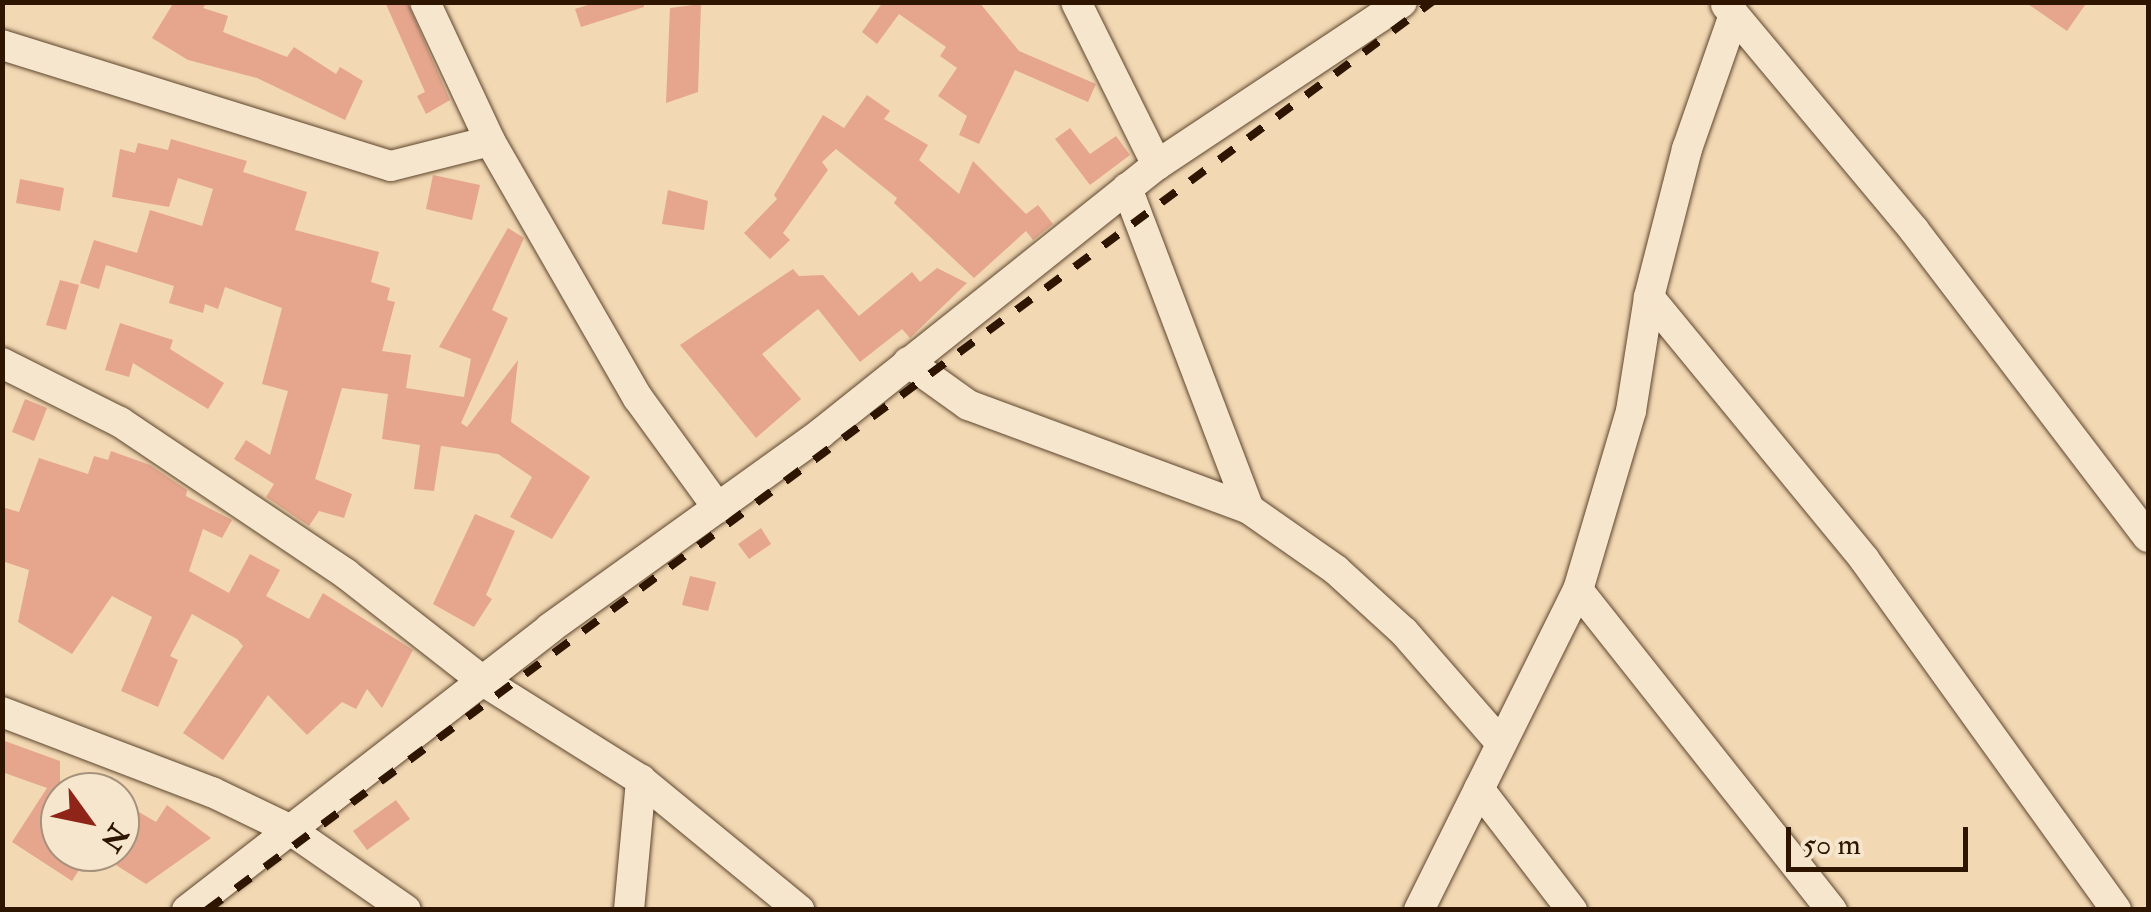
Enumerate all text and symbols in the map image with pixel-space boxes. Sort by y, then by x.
north arrow [40,772,140,872]
scale bar [1791,807,1974,869]
text: N [92,817,135,858]
text: 50 m [1803,826,1861,863]

